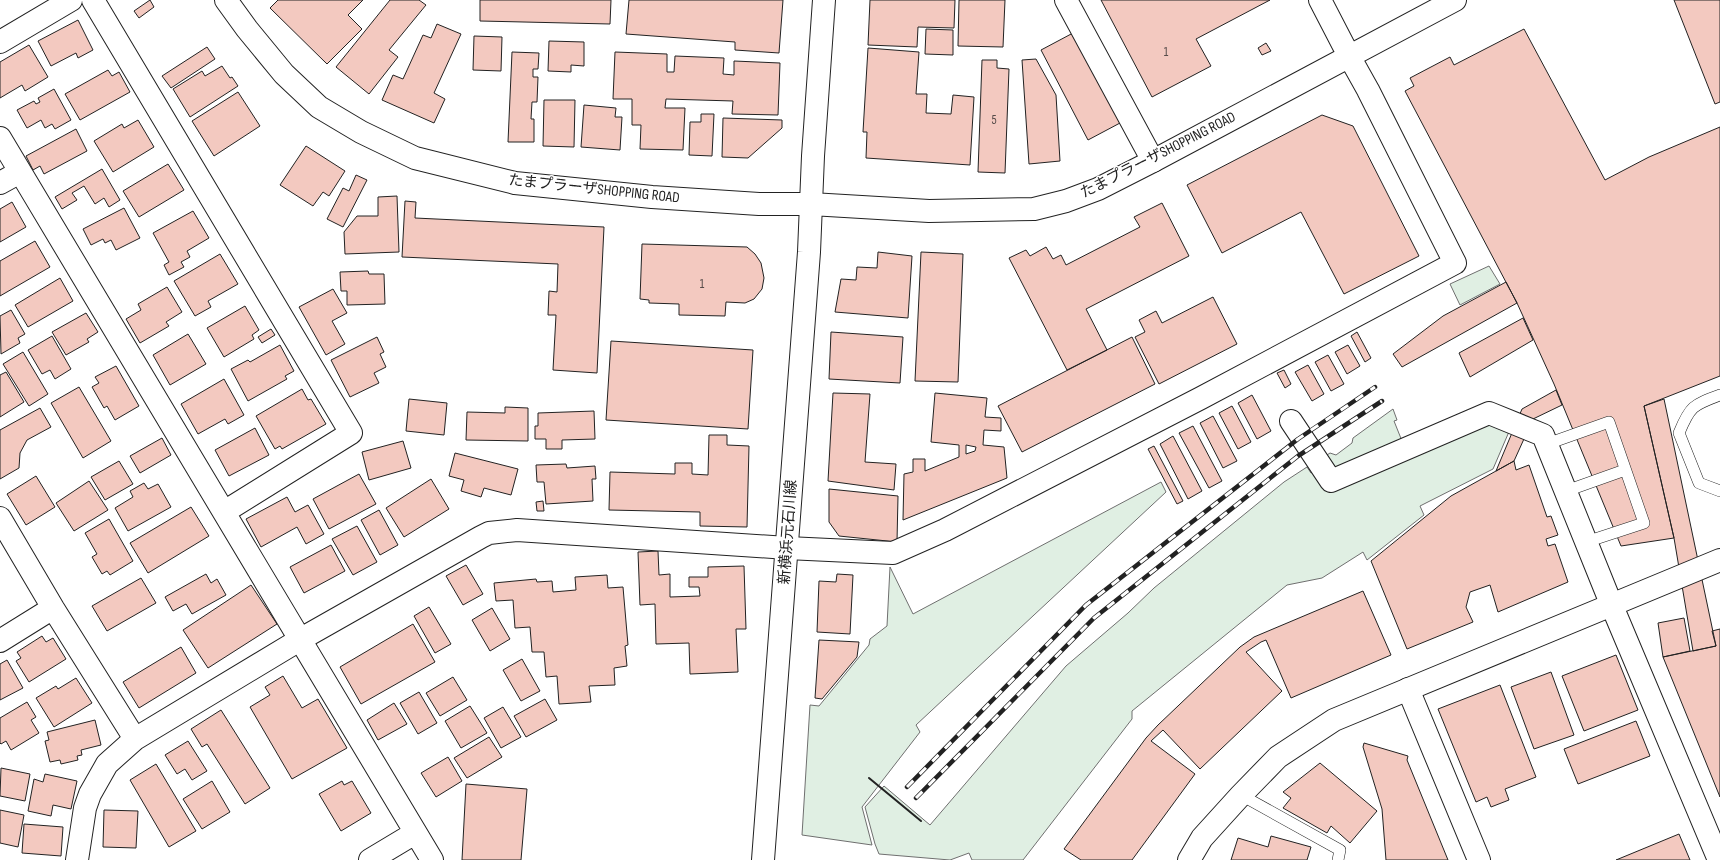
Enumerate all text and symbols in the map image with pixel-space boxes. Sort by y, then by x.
house number: 1 [1164,44,1169,60]
street label: たまプラーザSHOPPING ROAD [1077,108,1239,202]
house number: 5 [991,112,997,128]
street label: たまプラーザSHOPPING ROAD [508,171,680,207]
house number: 1 [700,276,705,292]
street label: 新横浜元石川線 [775,479,801,585]

